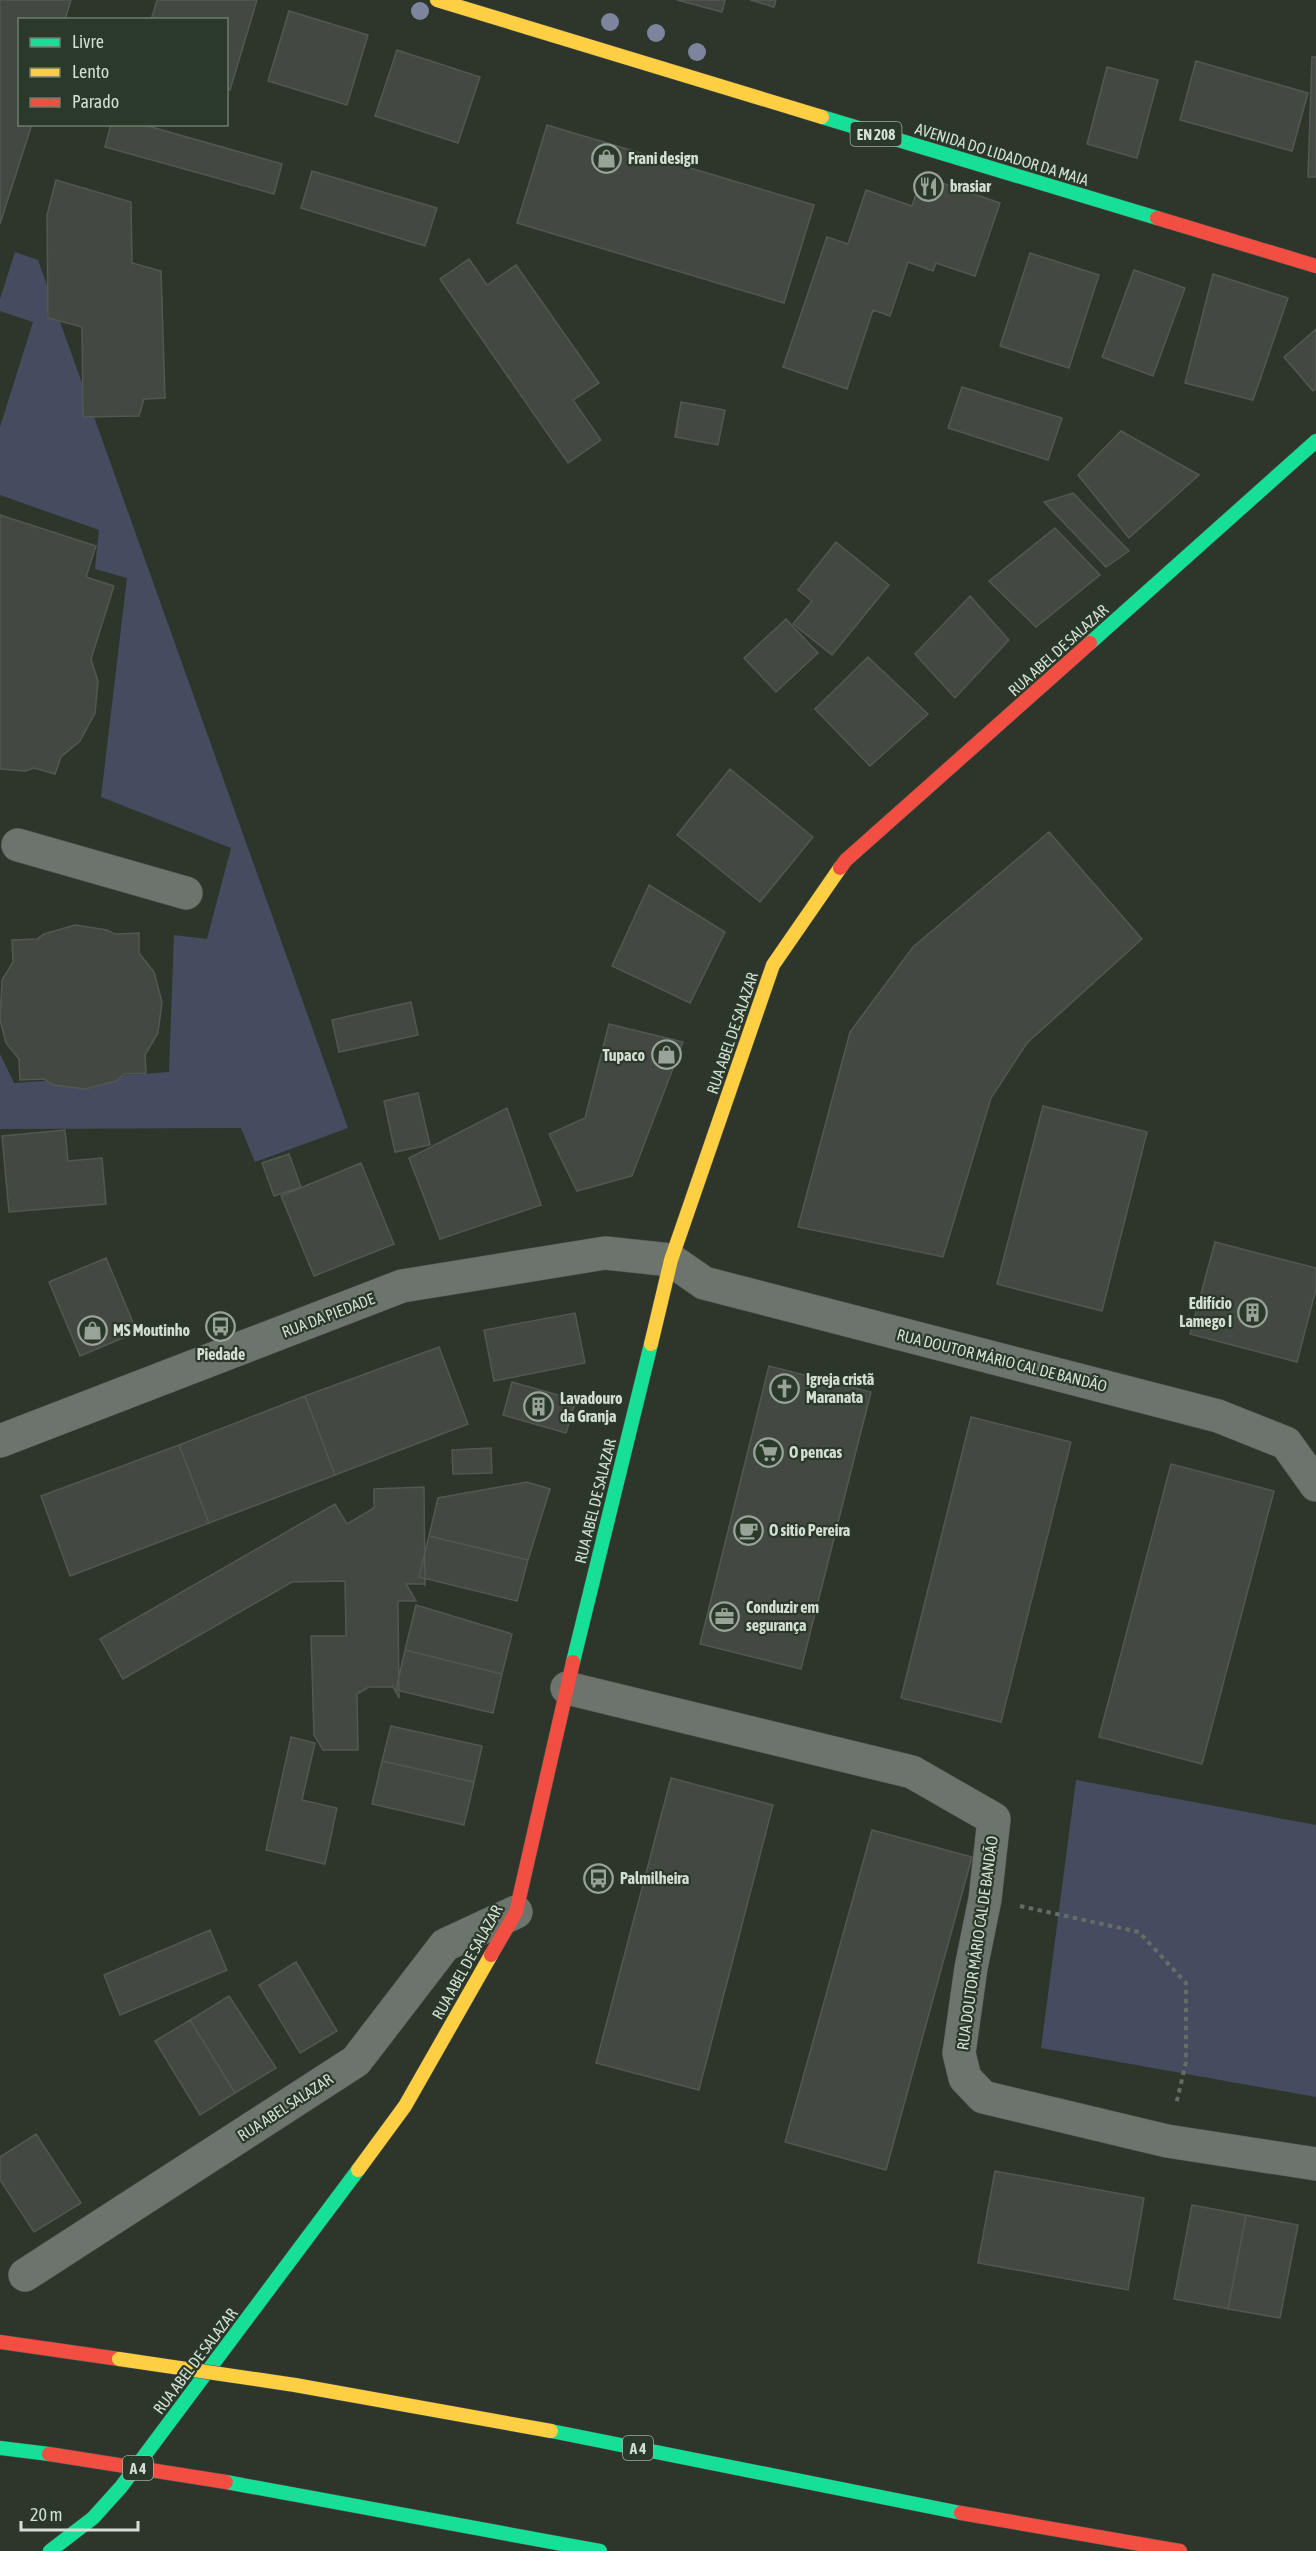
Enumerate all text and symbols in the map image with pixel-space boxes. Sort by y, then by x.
legend [18,18,228,126]
text: Livre [72,31,104,52]
text: Lento [72,61,109,82]
text: Parado [72,91,119,112]
street label: AVENIDA DO LIDADOR DA MAIA [913,119,1091,189]
road number: EN 208 [850,122,902,146]
shop icon: Frani design [591,142,623,174]
place label: Frani design [628,149,699,167]
restaurant icon: brasiar [913,170,945,202]
place label: brasiar [950,177,991,195]
street label: RUA ABEL DE SALAZAR [1005,601,1111,699]
street label: RUA ABEL DE SALAZAR [703,970,761,1096]
shop icon: Tupaco [650,1039,682,1071]
place label: Tupaco [603,1046,645,1064]
street label: RUA DA PIEDADE [279,1289,377,1341]
place label: Edifício Lamego I [1179,1294,1232,1330]
building icon: Edifício Lamego I [1237,1296,1269,1328]
bus stop icon: Piedade [205,1310,237,1342]
shop icon: MS Moutinho [76,1314,108,1346]
place label: MS Moutinho [113,1321,190,1339]
street label: RUA DOUTOR MÁRIO CAL DE BANDÃO [895,1325,1109,1395]
place label: Piedade [197,1345,245,1363]
place label: Igreja cristã Maranata [806,1370,874,1406]
church icon: Igreja cristã Maranata [769,1372,801,1404]
place label: Lavadouro da Granja [560,1389,623,1425]
building icon: Lavadouro da Granja [523,1391,555,1423]
supermarket icon: O pencas [752,1436,784,1468]
street label: RUA ABEL DE SALAZAR [571,1437,619,1565]
place label: O pencas [789,1443,843,1461]
cafe icon: O sitio Pereira [732,1514,764,1546]
place label: O sitio Pereira [769,1521,850,1539]
place label: Conduzir em segurança [746,1598,819,1634]
office icon: Conduzir em segurança [709,1600,741,1632]
street label: RUA DOUTOR MÁRIO CAL DE BANDÃO [953,1835,1001,2051]
bus stop icon: Palmilheira [583,1862,615,1894]
place label: Palmilheira [620,1869,689,1887]
street label: RUA ABEL DE SALAZAR [428,1902,506,2022]
street label: RUA ABEL SALAZAR [234,2070,336,2144]
street label: RUA ABEL DE SALAZAR [149,2305,241,2417]
road number: A 4 [623,2436,653,2460]
road number: A 4 [123,2456,153,2480]
scale bar [21,2494,138,2532]
text: 20 m [30,2504,62,2525]

